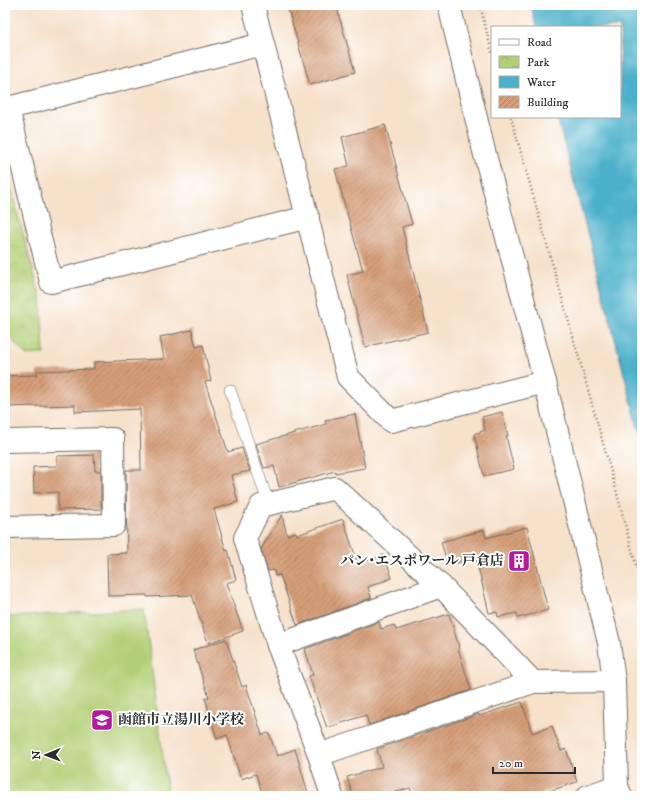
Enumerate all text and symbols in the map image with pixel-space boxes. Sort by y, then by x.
legend [491,26,621,118]
text: Road [527,35,552,50]
text: Park [527,55,549,70]
text: Water [526,75,556,90]
text: Building [527,95,568,110]
building icon: パン･エスポワール 戸倉店 [506,548,532,574]
place label: パン･エスポワール 戸倉店 [340,552,504,570]
school or university icon: 函館市立湯川小学校 [89,707,115,733]
place label: 函館市立湯川小学校 [118,711,244,729]
north arrow [26,735,66,775]
scale bar [493,749,575,775]
text: N [30,751,44,760]
text: 20 m [499,756,523,771]

